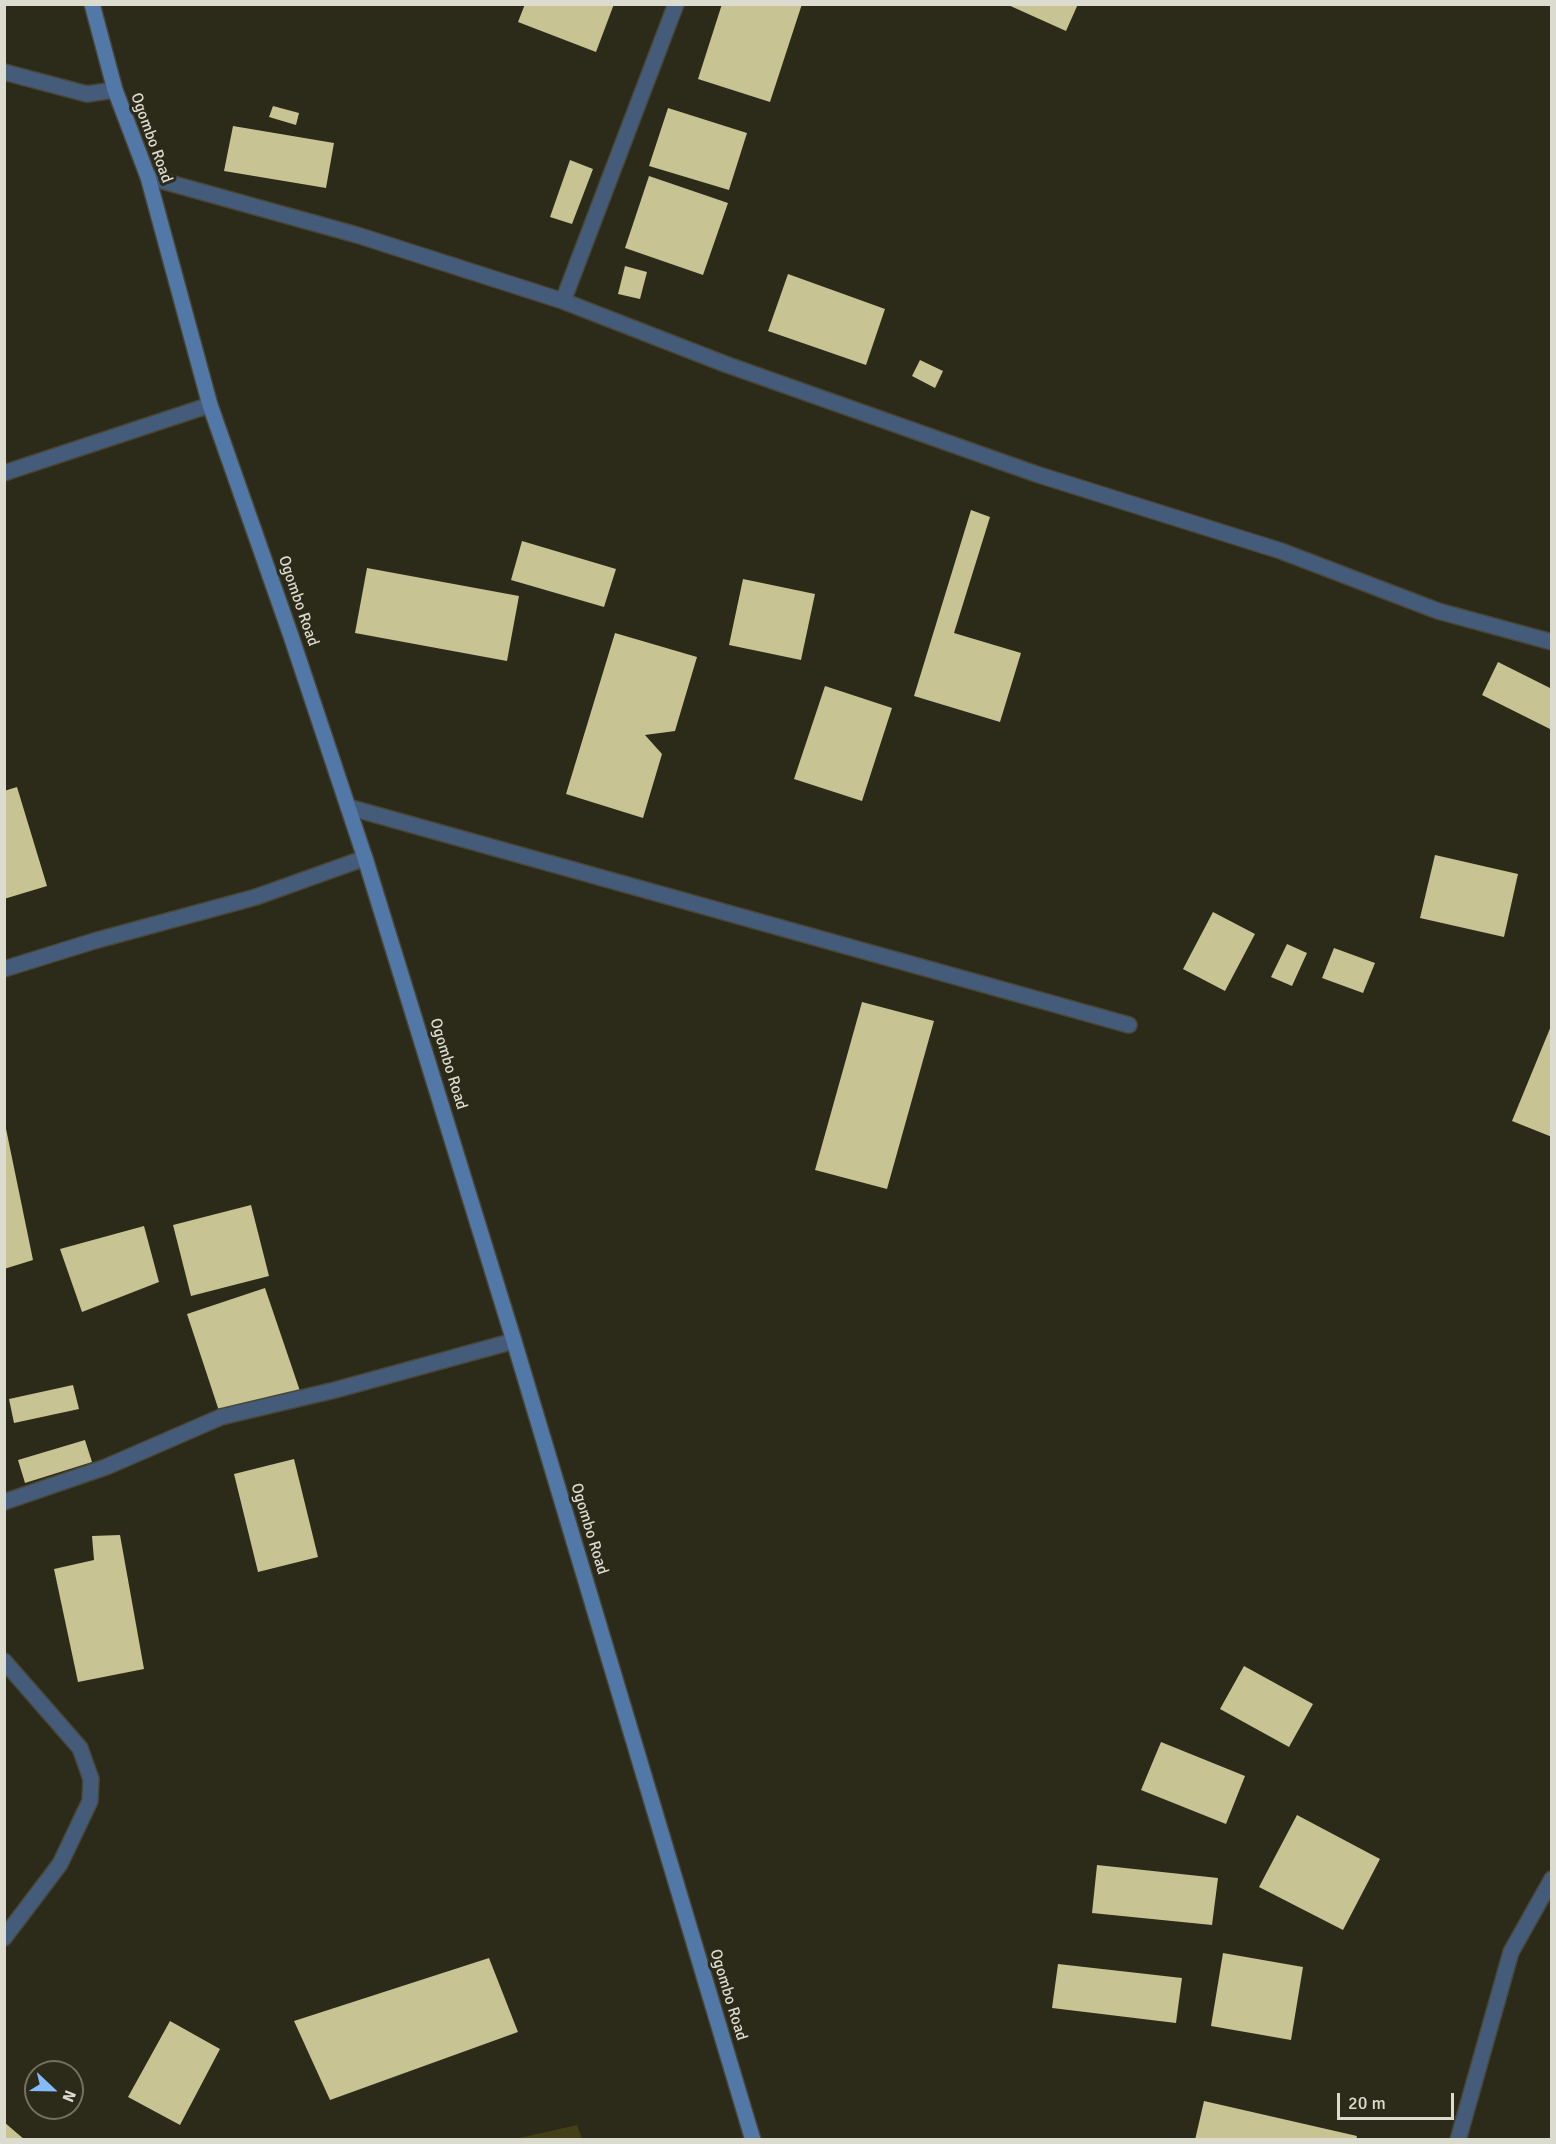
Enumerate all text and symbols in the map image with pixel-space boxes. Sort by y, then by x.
street label: Ogombo Road [126,90,176,186]
street label: Ogombo Road [274,553,322,649]
street label: Ogombo Road [425,1016,471,1112]
street label: Ogombo Road [566,1481,612,1577]
street label: Ogombo Road [705,1947,751,2043]
north arrow [24,2060,84,2120]
scale bar [1340,2081,1457,2119]
text: N [57,2087,80,2105]
text: 20 m [1348,2092,1386,2114]

